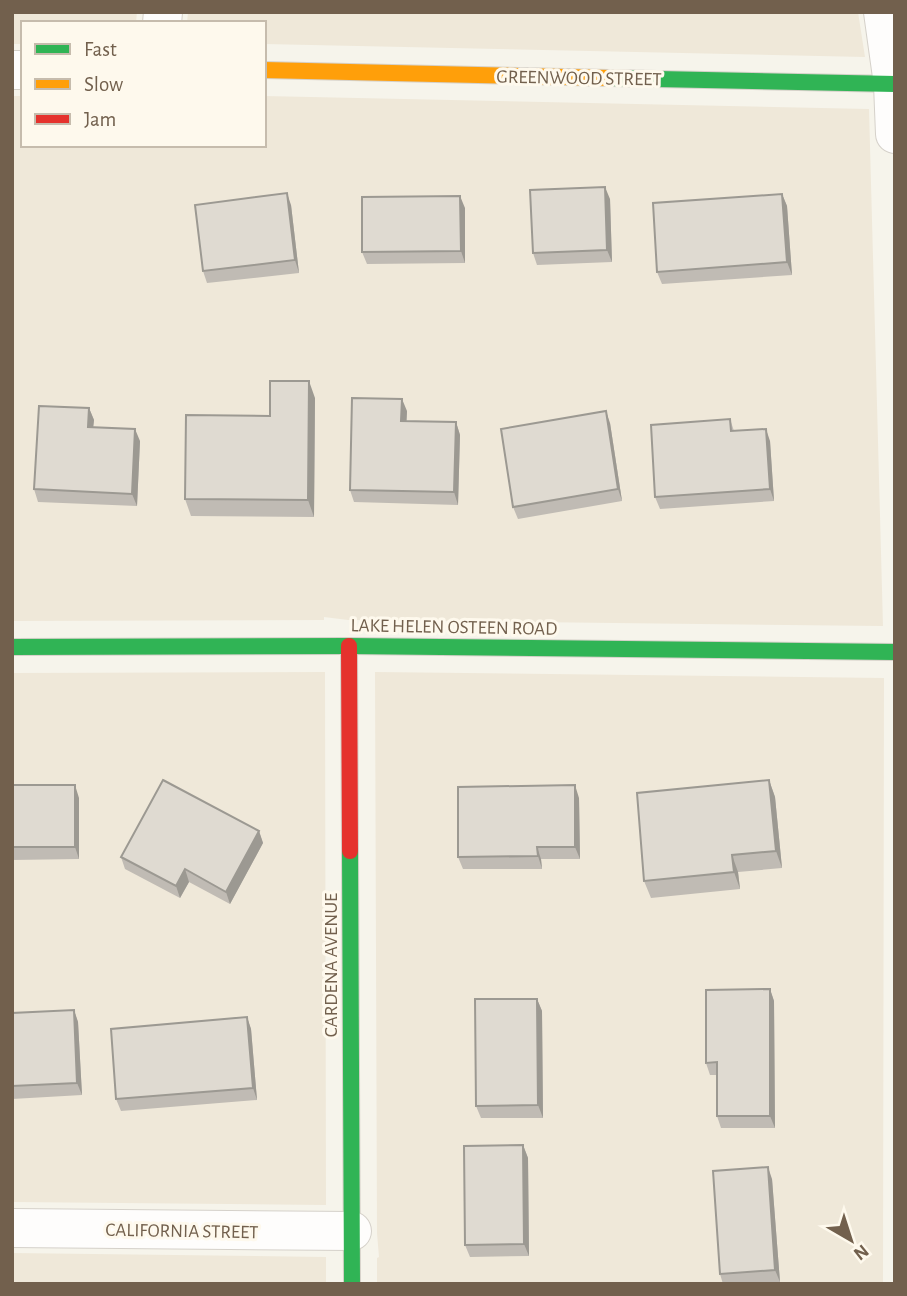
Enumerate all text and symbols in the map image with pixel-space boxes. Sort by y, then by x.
legend [21,21,266,147]
text: Fast [84,39,117,60]
street label: GREENWOOD STREET [496,68,662,89]
text: Slow [84,74,123,95]
text: Jam [84,109,116,130]
street label: LAKE HELEN OSTEEN ROAD [350,616,558,639]
street label: CARDENA AVENUE [322,893,341,1037]
north arrow [816,1205,886,1275]
street label: CALIFORNIA STREET [105,1221,259,1242]
text: N [850,1241,872,1264]

